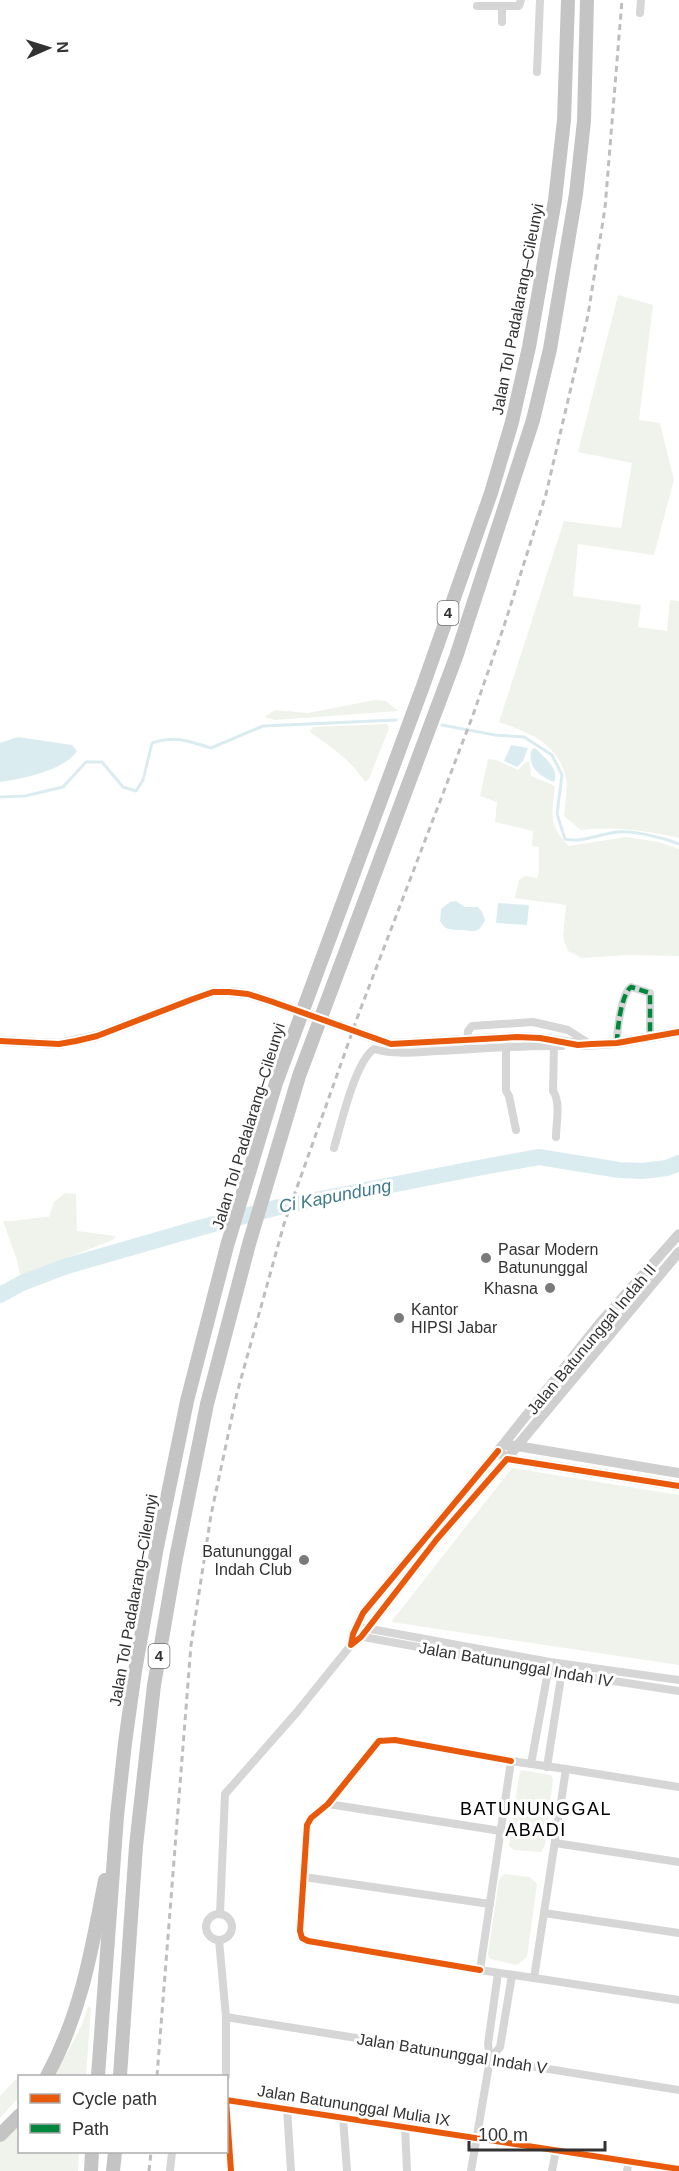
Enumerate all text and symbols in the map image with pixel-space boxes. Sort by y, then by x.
north arrow [18,18,78,78]
text: N [54,41,71,53]
street label: Jalan Tol Padalarang–Cileunyi [489,202,546,416]
road number: 4 [438,601,458,625]
street label: Jalan Tol Padalarang–Cileunyi [209,1021,288,1231]
water label: Ci Kapundung [277,1175,393,1217]
place label: Pasar Modern Batununggal [498,1241,599,1276]
marker: Pasar Modern Batununggal [479,1251,493,1265]
street label: Jalan Batununggal Indah II [524,1261,659,1418]
place label: Khasna [484,1280,538,1297]
marker: Khasna [543,1281,557,1295]
place label: Kantor HIPSI Jabar [411,1301,498,1336]
marker: Kantor HIPSI Jabar [392,1311,406,1325]
street label: Jalan Tol Padalarang–Cileunyi [106,1493,161,1707]
place label: Batununggal Indah Club [202,1543,292,1578]
marker: Batununggal Indah Club [297,1553,311,1567]
street label: Jalan Batununggal Indah IV [418,1639,615,1690]
road number: 4 [148,1644,170,1668]
district label: BATUNUNGGAL ABADI [460,1799,612,1840]
street label: Jalan Batununggal Indah V [356,2030,548,2077]
legend [18,2075,228,2153]
street label: Jalan Batununggal Mulia IX [256,2082,452,2129]
text: Cycle path [72,2089,157,2109]
scale bar [469,2114,606,2152]
text: Path [72,2119,109,2139]
text: 100 m [478,2125,528,2145]

